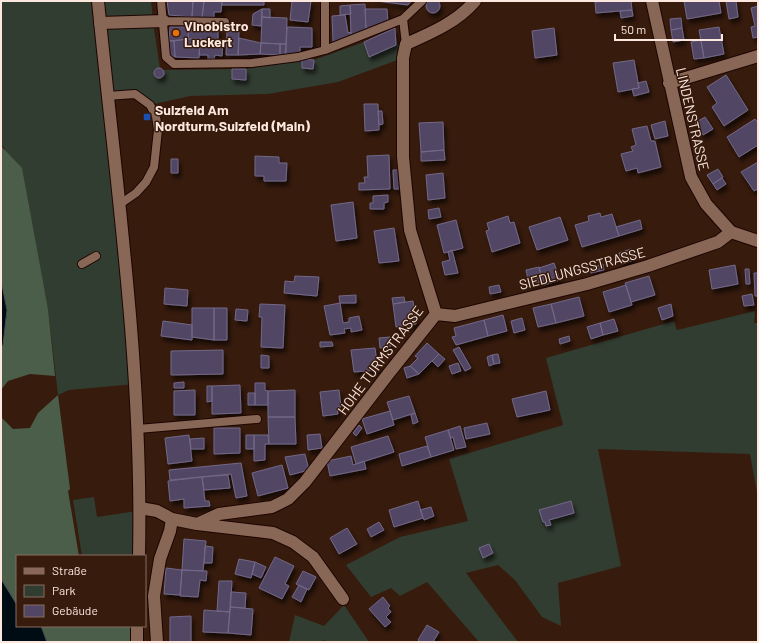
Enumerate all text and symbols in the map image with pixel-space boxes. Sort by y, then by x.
scale bar [615,16,722,42]
place label: Vinobistro Luckert [184,17,249,50]
text: 50 m [621,22,646,36]
marker: Vinobistro Luckert [171,28,181,38]
street label: LINDENSTRASSE [673,66,713,172]
place label: Sulzfeld Am Nordturm,Sulzfeld (Main) [155,101,310,134]
marker: Sulzfeld Am Nordturm,Sulzfeld (Main) [142,112,152,122]
street label: SIEDLUNGSSTRASSE [517,243,647,293]
street label: HOHE TURMSTRASSE [334,302,426,418]
legend [16,555,146,627]
text: Straße [52,563,87,577]
text: Park [52,583,76,597]
text: Gebäude [52,603,98,617]

